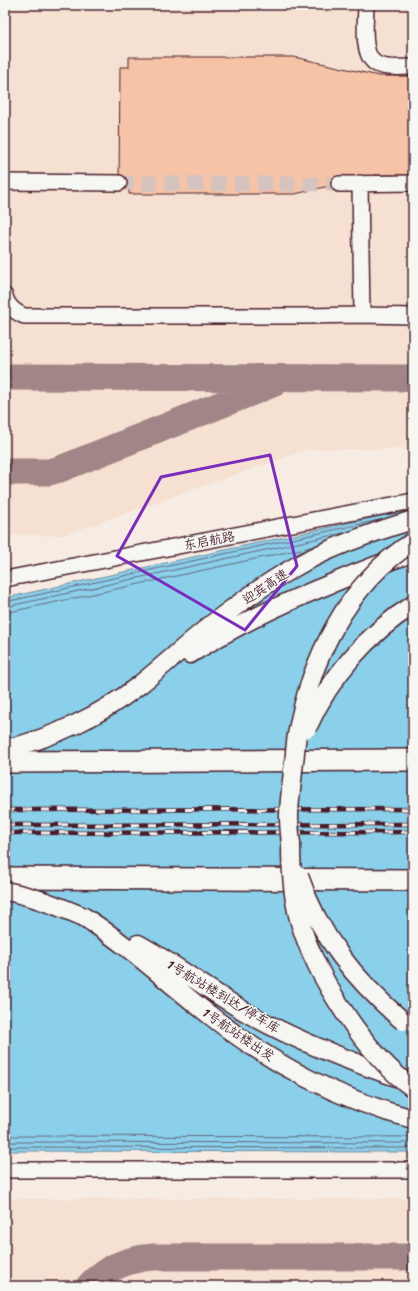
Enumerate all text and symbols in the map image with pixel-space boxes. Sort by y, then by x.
street label: 东启航路 [181,524,237,557]
street label: 迎宾高速 [237,562,293,610]
street label: 1号航站楼到达/停车库 [163,953,285,1040]
street label: 1号航站楼出发 [198,1002,280,1067]

